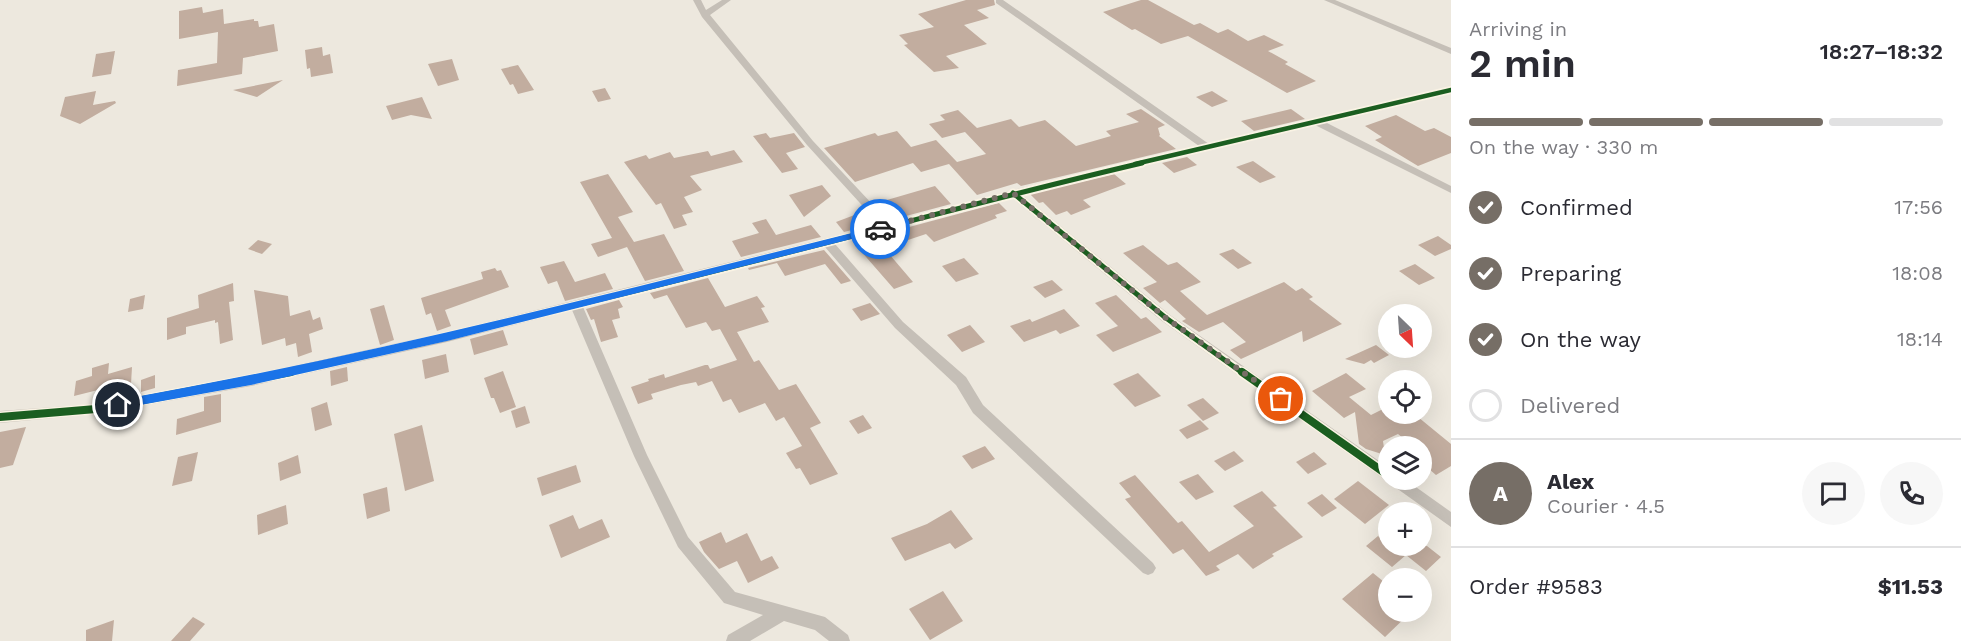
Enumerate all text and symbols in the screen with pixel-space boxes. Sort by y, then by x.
text: Arriving in [1469,17,1567,41]
text: 18:27–18:32 [1820,39,1943,64]
text: 2 min [1469,41,1576,86]
text: On the way · 330 m [1469,135,1658,159]
icon: check [1469,191,1502,224]
text: Confirmed [1520,195,1633,220]
text: 17:56 [1894,195,1943,219]
courier [850,199,910,259]
icon: car [864,213,897,246]
icon: check [1469,257,1502,290]
text: Preparing [1520,261,1621,286]
text: 18:08 [1892,261,1943,285]
north arrow [1378,304,1432,358]
map controls [1378,304,1432,622]
icon: check [1469,323,1502,356]
text: On the way [1520,327,1641,352]
text: 18:14 [1897,327,1943,351]
button: locate [1378,370,1432,424]
pin [1255,373,1306,424]
pin [92,379,143,430]
icon: bag [1264,382,1297,415]
icon: home [101,388,134,421]
text: Delivered [1520,393,1620,418]
button: layers [1378,436,1432,490]
button: chat [1802,462,1865,525]
button: phone [1880,462,1943,525]
text: Alex [1547,469,1594,494]
text: A [1493,481,1508,506]
text: Courier · 4.5 [1547,494,1665,518]
button: + [1378,502,1432,556]
button: − [1378,568,1432,622]
text: Order #9583 [1469,574,1603,599]
text: $11.53 [1878,574,1943,599]

